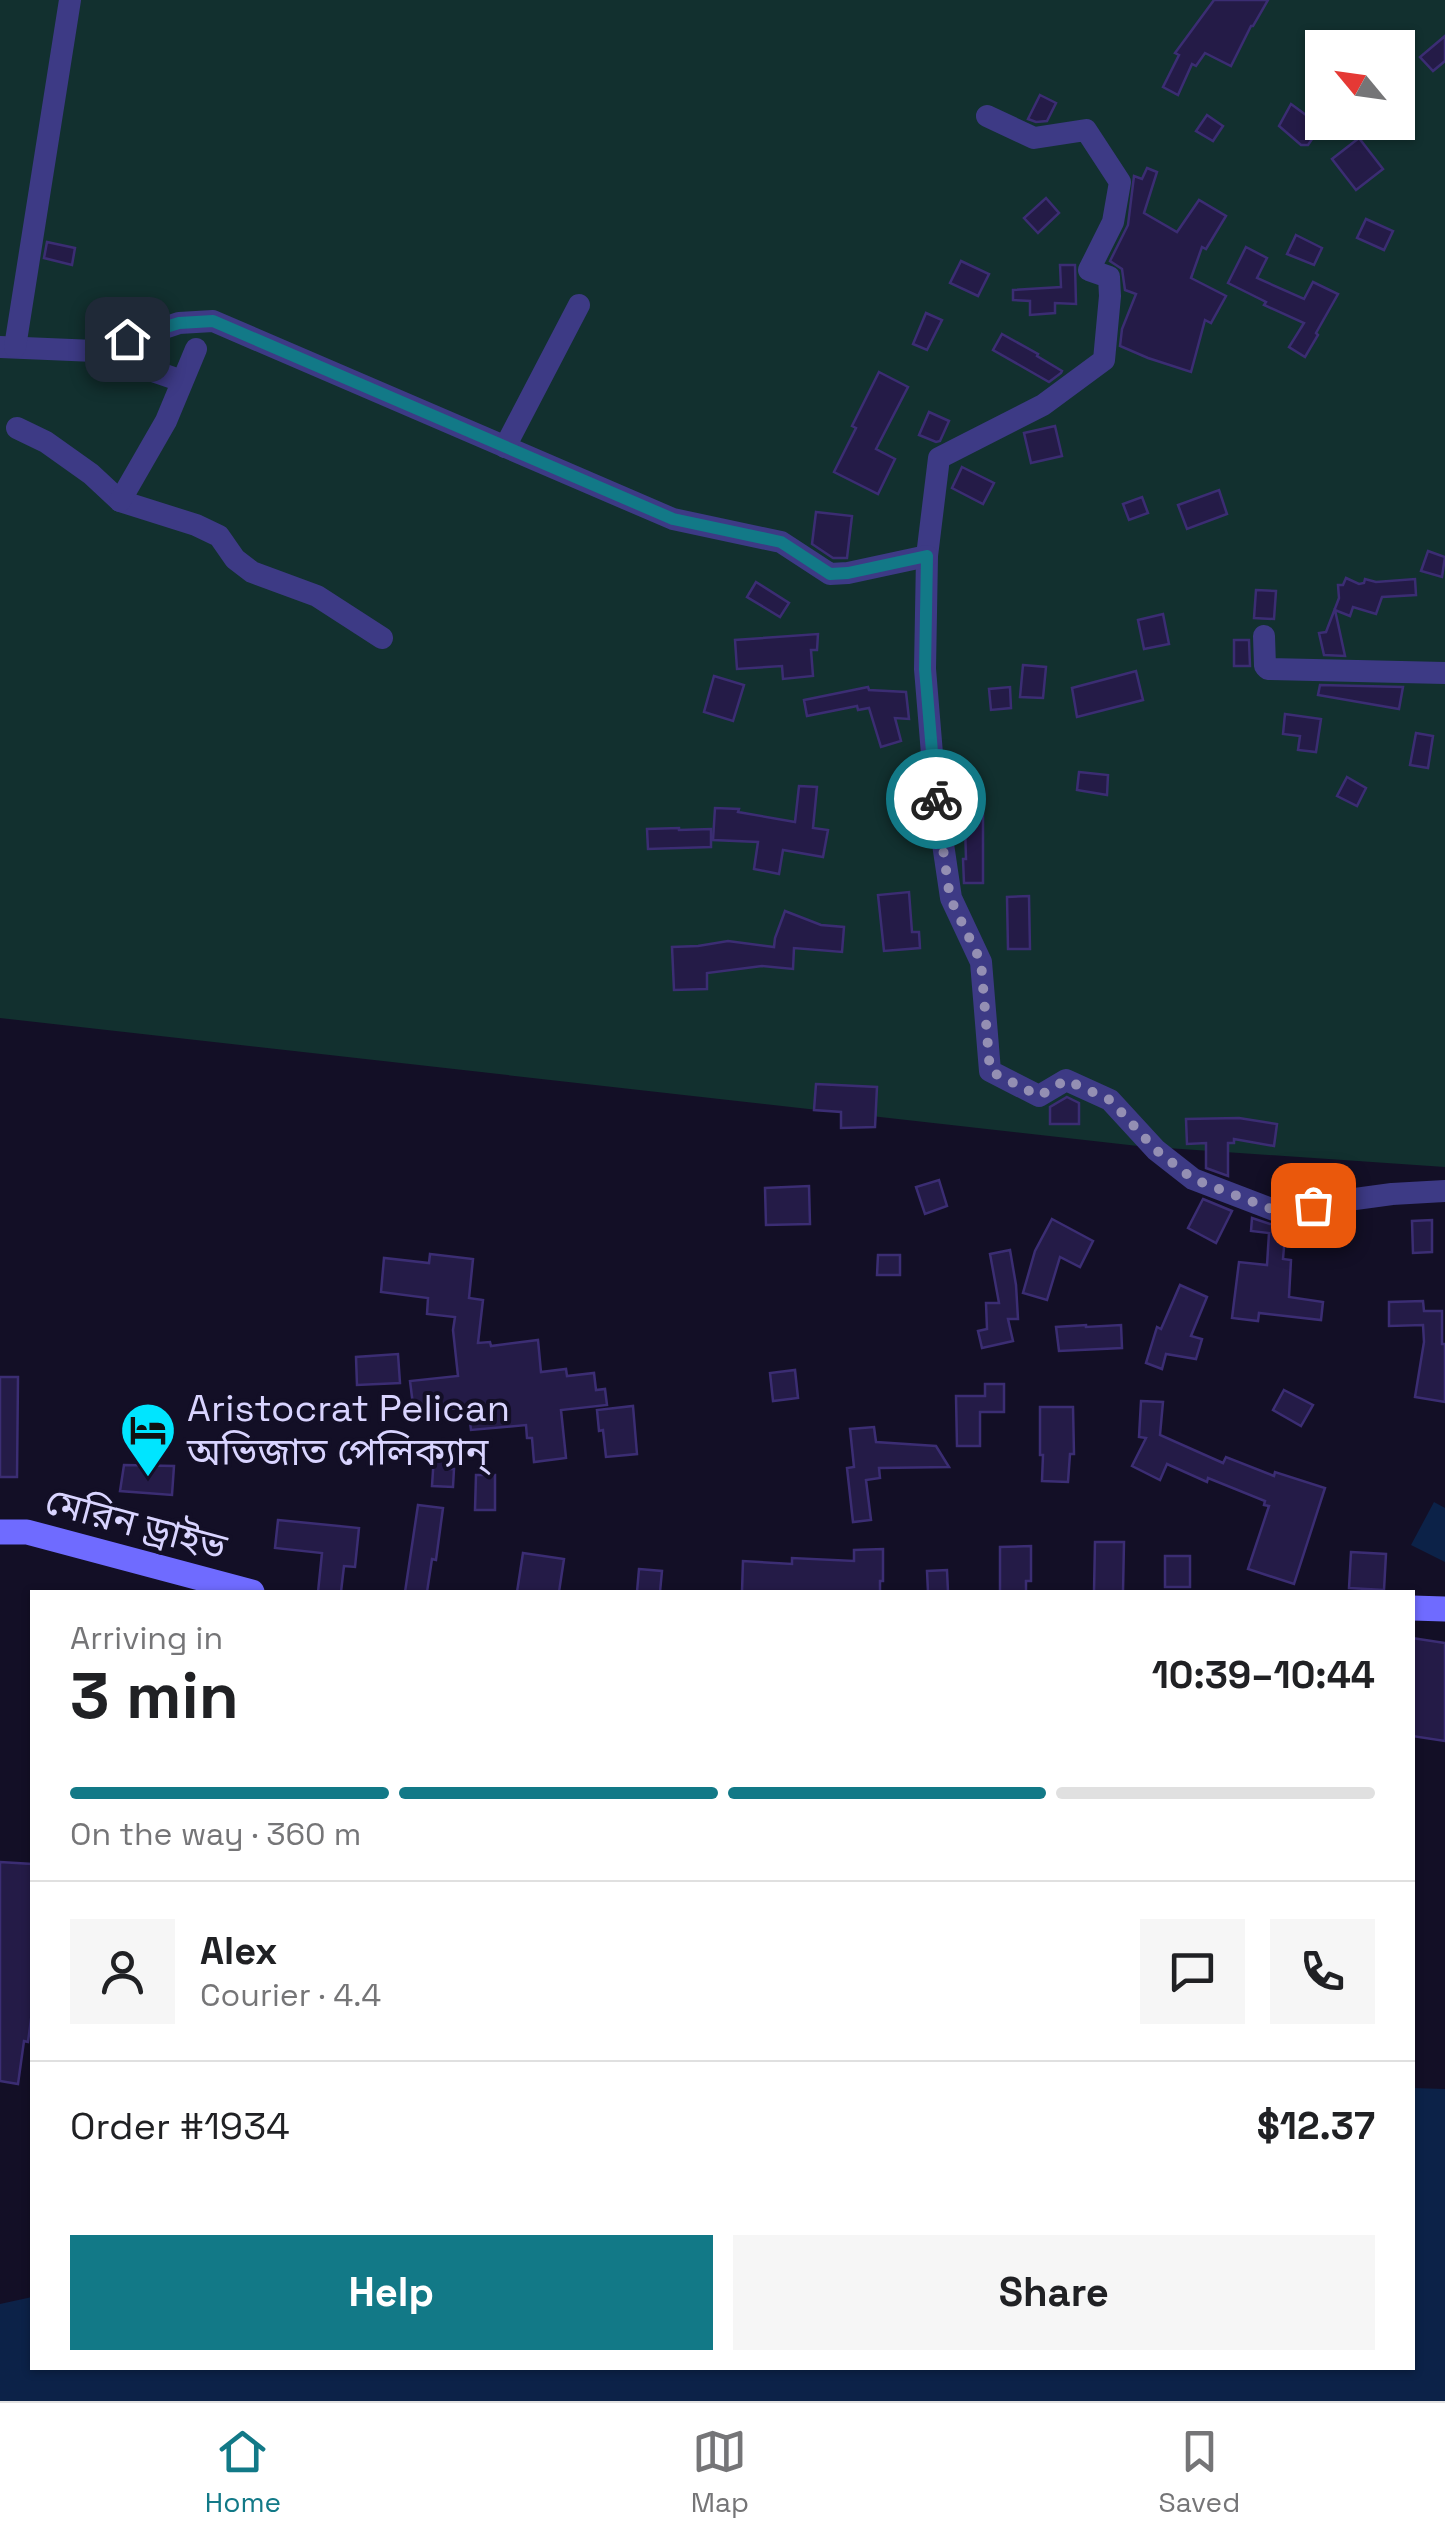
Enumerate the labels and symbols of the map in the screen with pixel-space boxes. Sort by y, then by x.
north arrow [1305,30,1415,140]
pin [85,297,170,382]
courier [886,749,986,849]
pin [1271,1163,1356,1248]
place label: Aristocrat Pelican অভিজাত পেলিক্যান্ [186,1384,510,1476]
hotel icon: Aristocrat Pelican অভিজাত পেলিক্যান্ [118,1400,178,1479]
street label: মেরিন ড্রাইভ [40,1477,233,1572]

